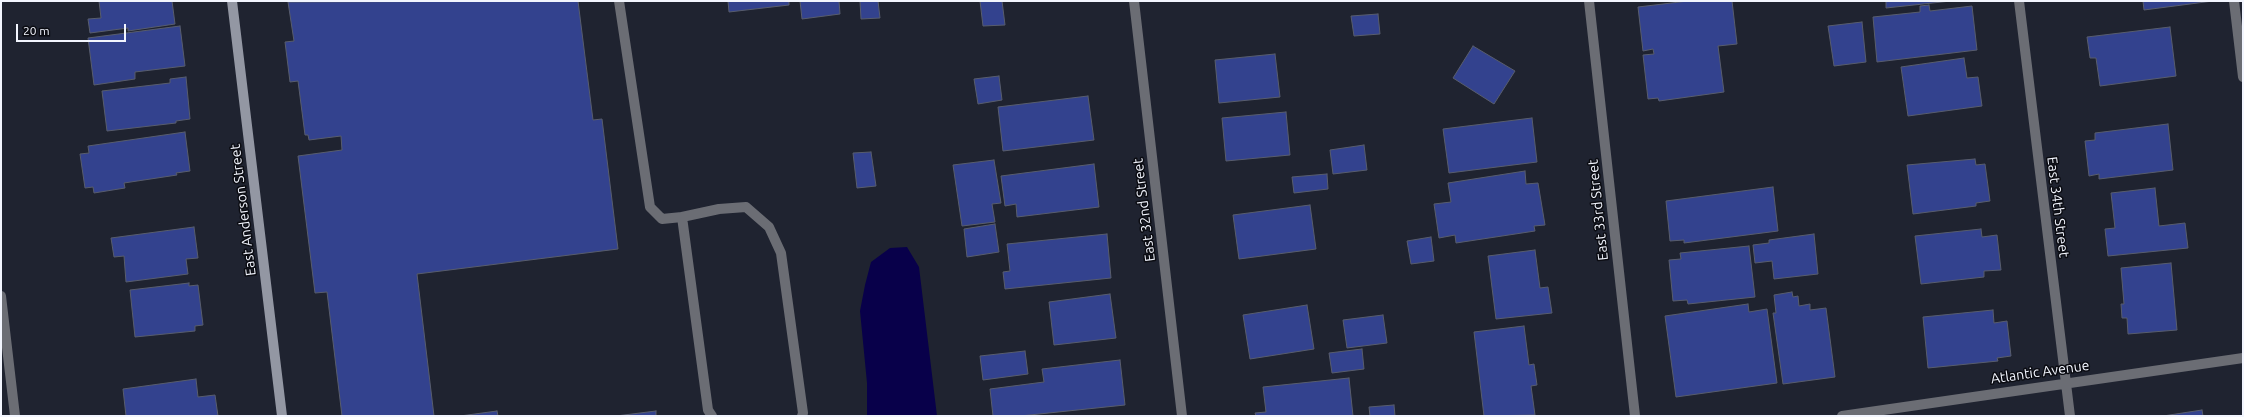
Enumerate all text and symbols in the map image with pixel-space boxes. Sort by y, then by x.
scale bar [18,16,128,42]
text: 20 m [23,24,50,37]
street label: East Anderson Street [227,143,259,277]
street label: East 34th Street [2043,156,2073,258]
street label: East 32nd Street [1129,157,1159,263]
street label: East 33rd Street [1584,159,1612,261]
street label: Atlantic Avenue [1990,357,2090,387]

